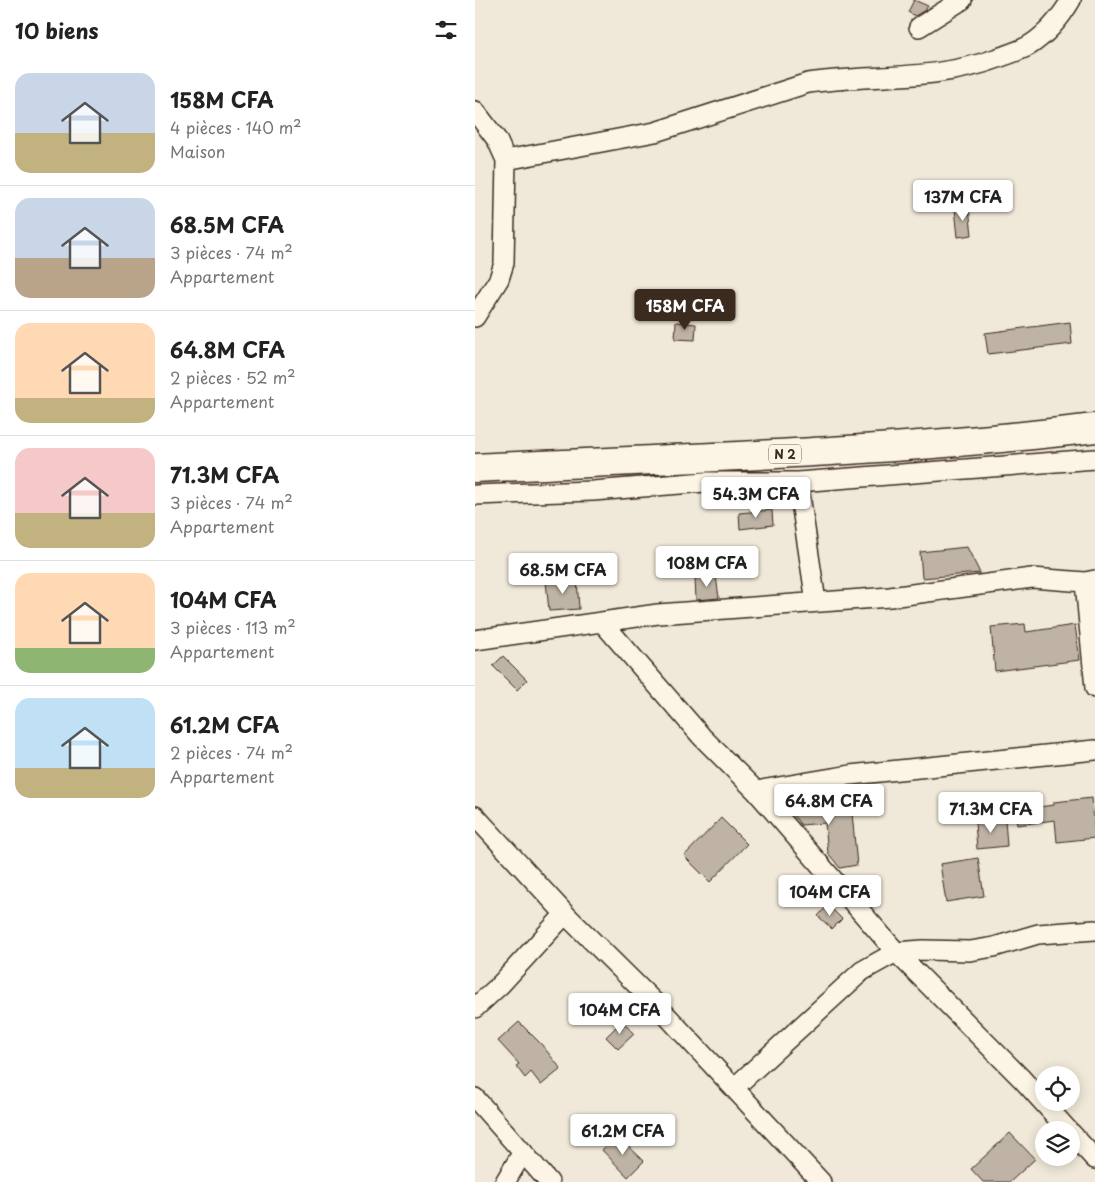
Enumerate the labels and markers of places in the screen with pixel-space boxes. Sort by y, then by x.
pin: 137M CFA [911,180,1015,222]
pin: 158M CFA [633,288,737,331]
pin: 54.3M CFA [699,476,813,519]
pin: 108M CFA [655,546,759,588]
pin: 68.5M CFA [506,552,620,595]
pin: 64.8M CFA [772,784,886,826]
pin: 71.3M CFA [934,792,1048,834]
pin: 104M CFA [778,874,882,917]
pin: 104M CFA [568,992,672,1035]
pin: 61.2M CFA [566,1114,680,1156]

